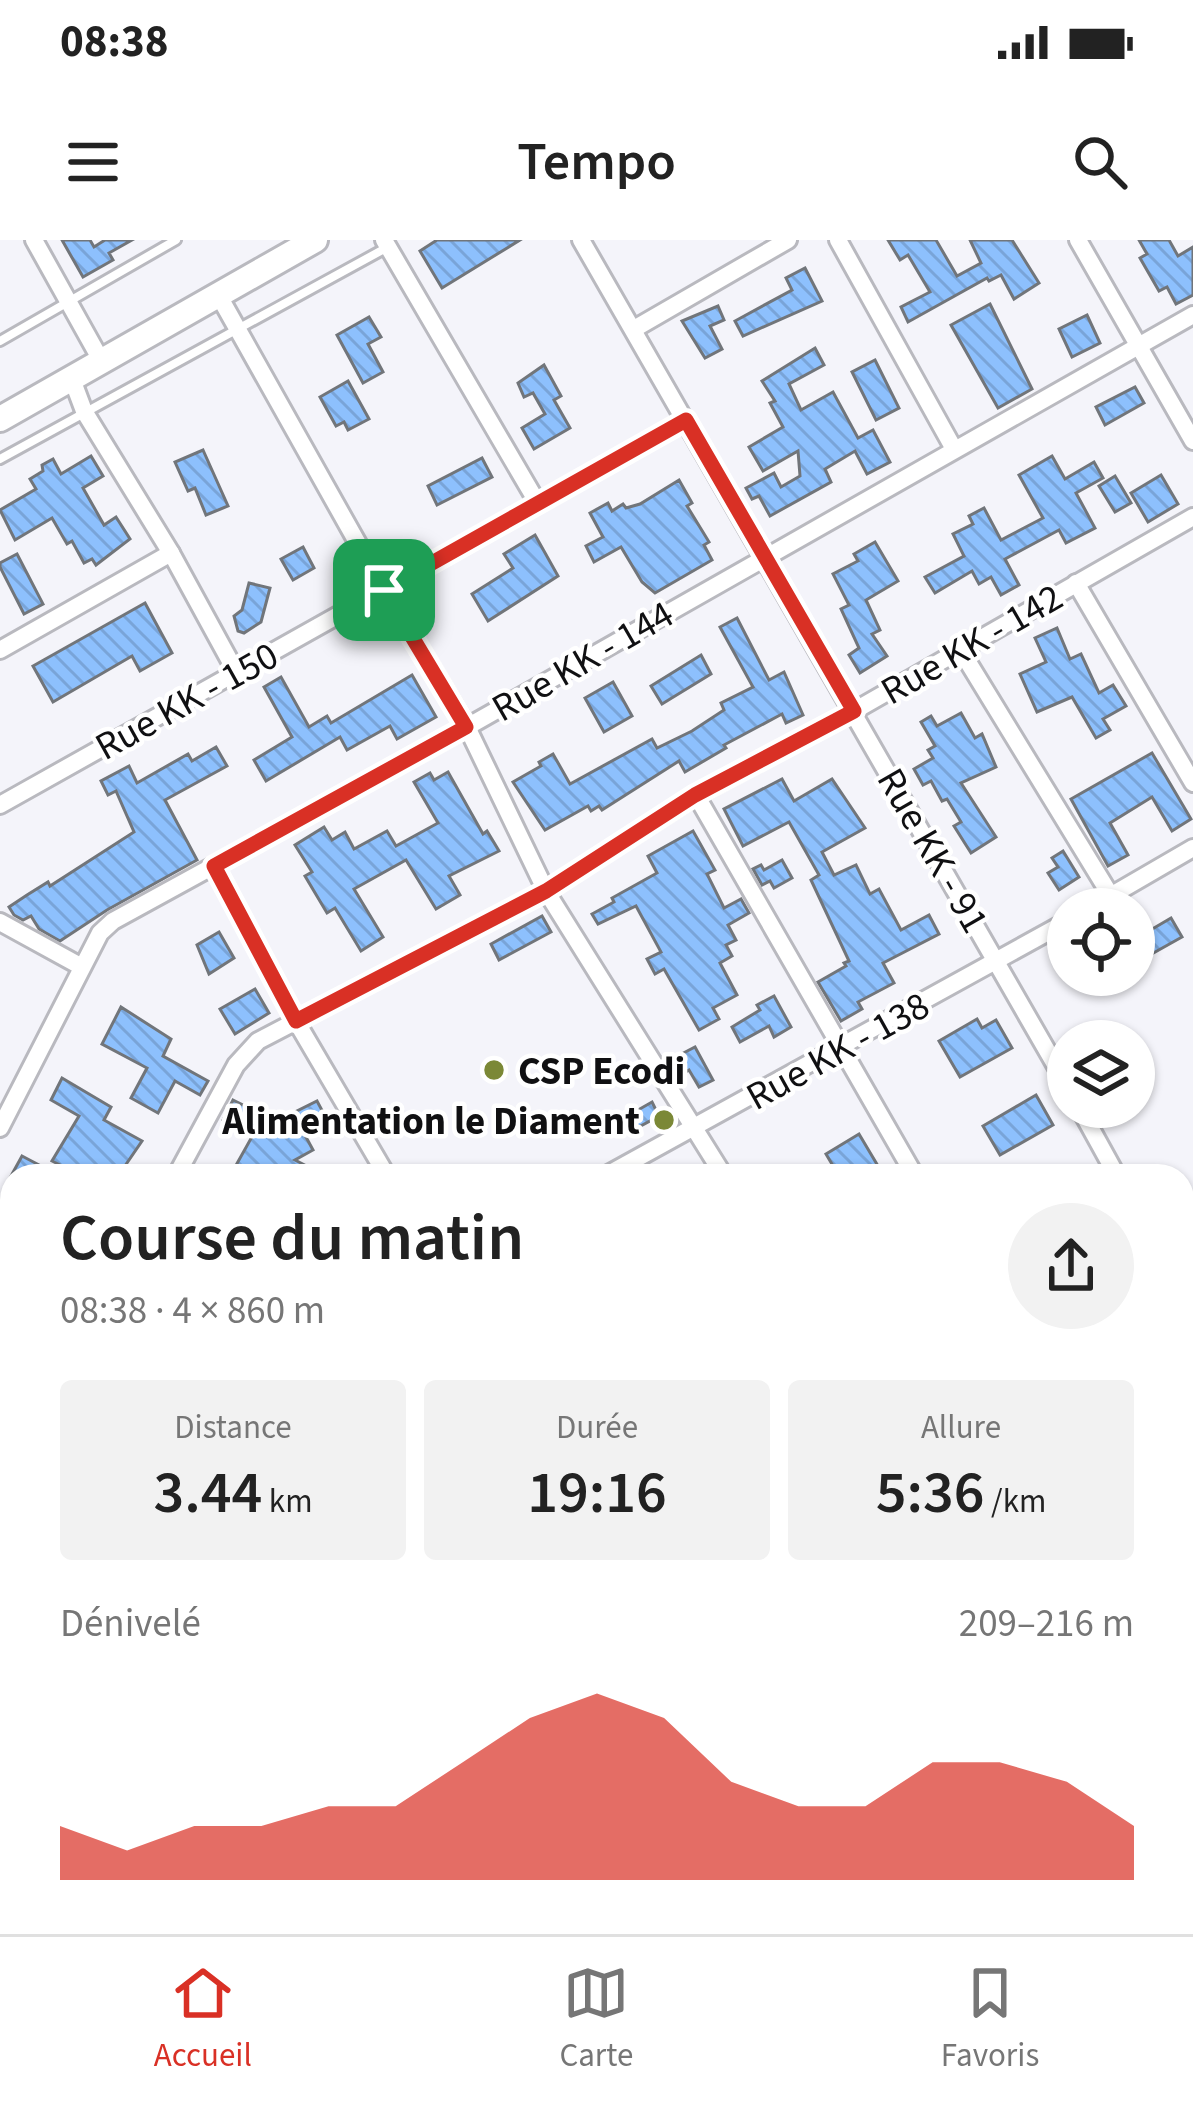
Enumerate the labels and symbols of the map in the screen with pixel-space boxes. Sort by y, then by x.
pin [333,539,435,641]
street label: Rue KK - 142 [871,570,1073,719]
street label: Rue KK - 144 [482,587,684,736]
street label: Rue KK - 150 [85,628,289,775]
street label: Rue KK - 91 [862,758,1002,944]
street label: Rue KK - 138 [736,978,940,1125]
place label: CSP Ecodi [518,1044,685,1100]
marker: CSP Ecodi [481,1057,507,1083]
place label: Alimentation le Diament [221,1094,640,1150]
marker: Alimentation le Diament [651,1107,677,1133]

